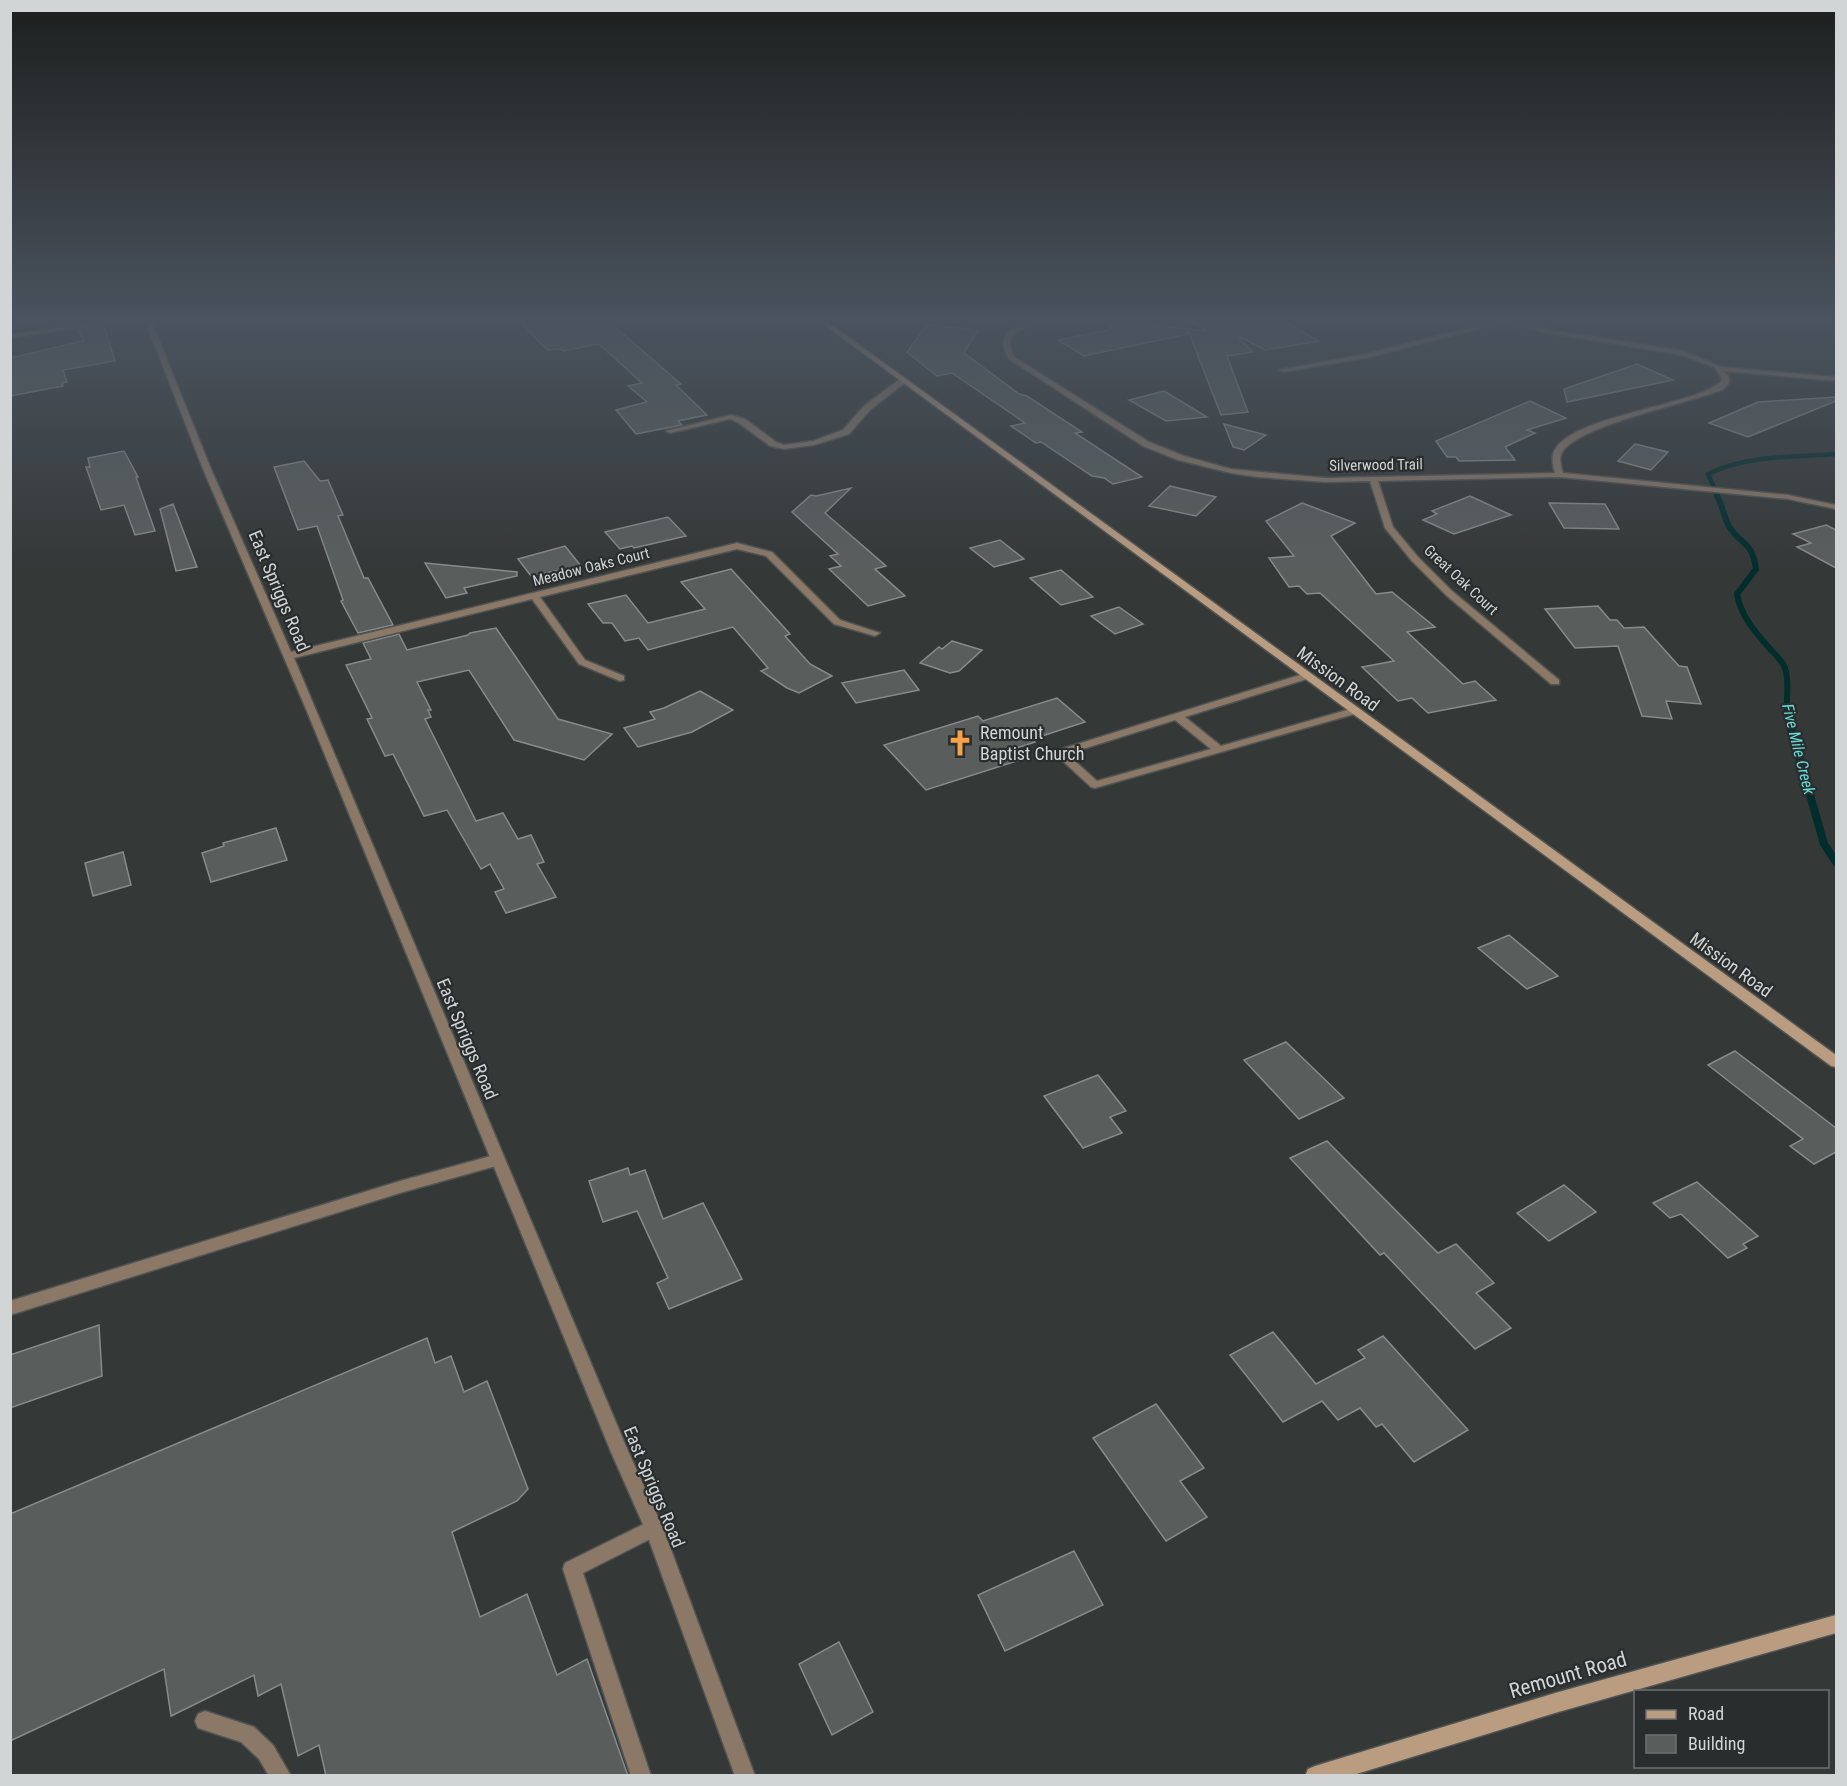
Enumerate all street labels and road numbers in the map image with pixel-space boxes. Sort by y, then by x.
street label: Silverwood Trail [1329,455,1423,475]
street label: East Spriggs Road [245,527,314,654]
street label: Great Oak Court [1420,541,1502,619]
street label: Meadow Oaks Court [531,544,651,590]
street label: Mission Road [1293,642,1383,715]
street label: Mission Road [1686,928,1776,1001]
street label: East Spriggs Road [433,975,502,1102]
street label: East Spriggs Road [620,1423,689,1550]
street label: Remount Road [1507,1647,1629,1703]

